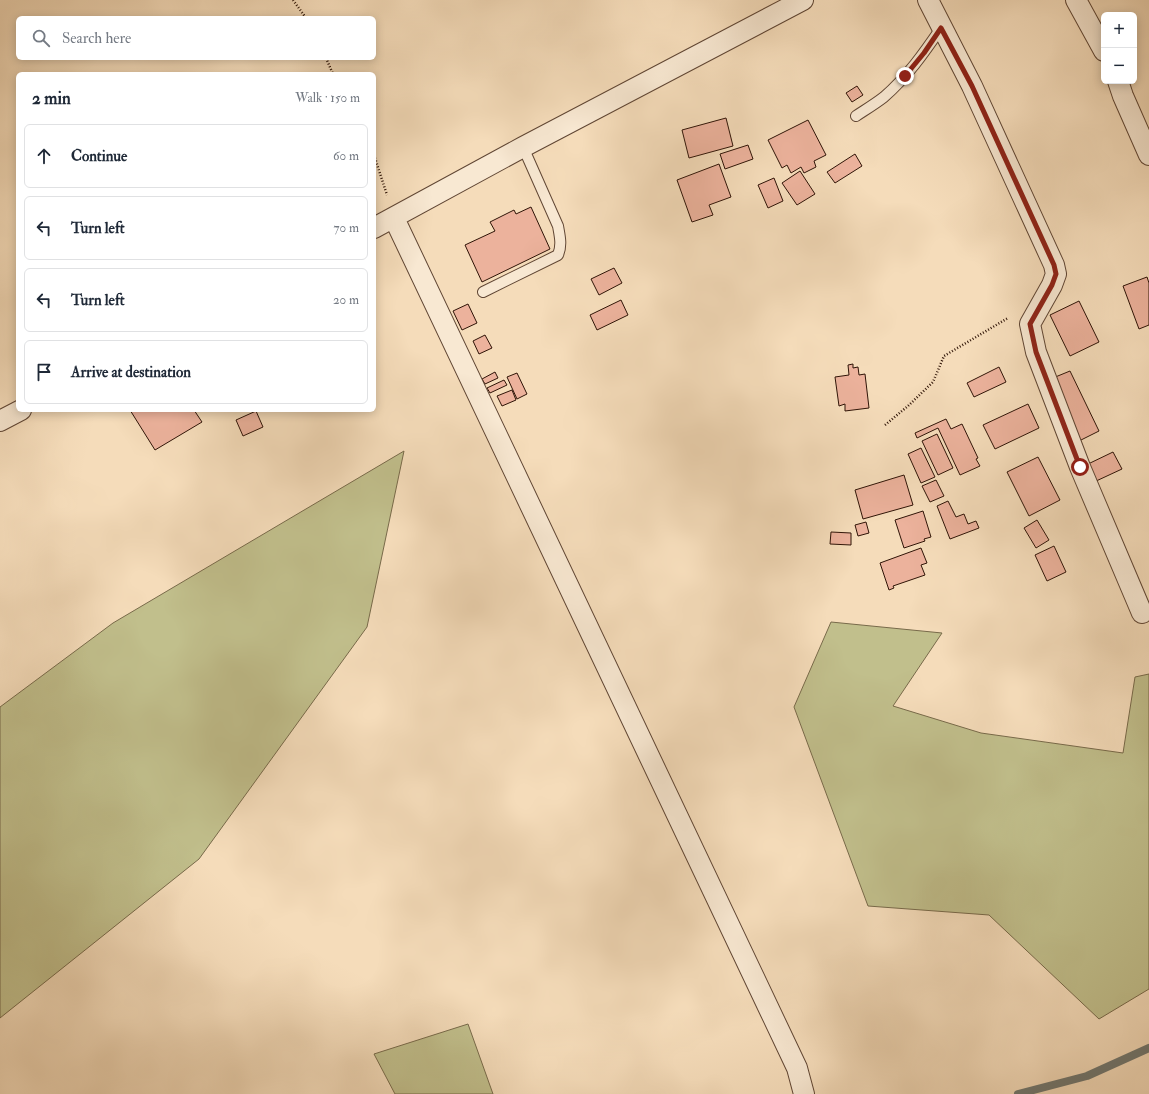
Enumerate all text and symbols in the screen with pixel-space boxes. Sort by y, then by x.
map controls [1101,12,1137,84]
button: + [1101,12,1137,48]
search box [16,16,376,60]
icon: search [30,27,52,49]
text: Search here [62,29,131,48]
button: − [1101,48,1137,84]
route end [896,67,914,85]
text: 2 min [32,88,71,109]
text: Walk · 150 m [295,90,360,106]
icon: ahead [33,145,55,167]
text: Continue [71,147,127,166]
text: 60 m [333,148,359,164]
icon: left [33,217,55,239]
text: Turn left [71,219,125,238]
text: 70 m [334,220,359,236]
icon: left [33,289,55,311]
text: Turn left [71,291,125,310]
text: 20 m [333,292,359,308]
icon: arrive [33,361,55,383]
text: Arrive at destination [71,363,191,382]
route start [1071,458,1089,476]

